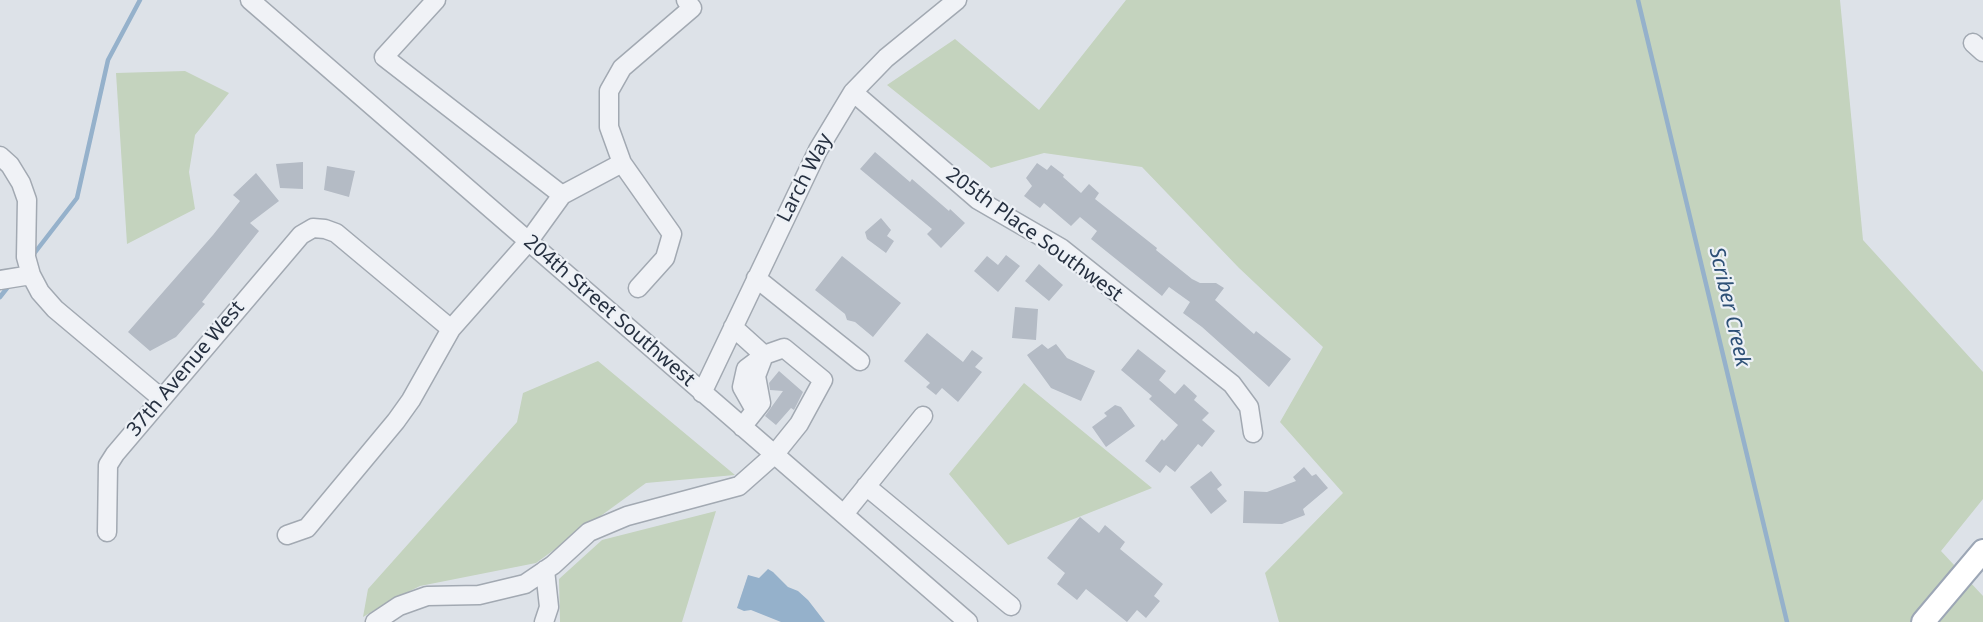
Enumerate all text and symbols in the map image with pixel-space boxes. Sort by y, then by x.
street label: Larch Way [772,130,838,226]
street label: 205th Place Southwest [941,163,1127,307]
street label: 204th Street Southwest [519,230,699,392]
water label: Scriber Creek [1703,245,1755,369]
street label: 37th Avenue West [122,296,250,442]

